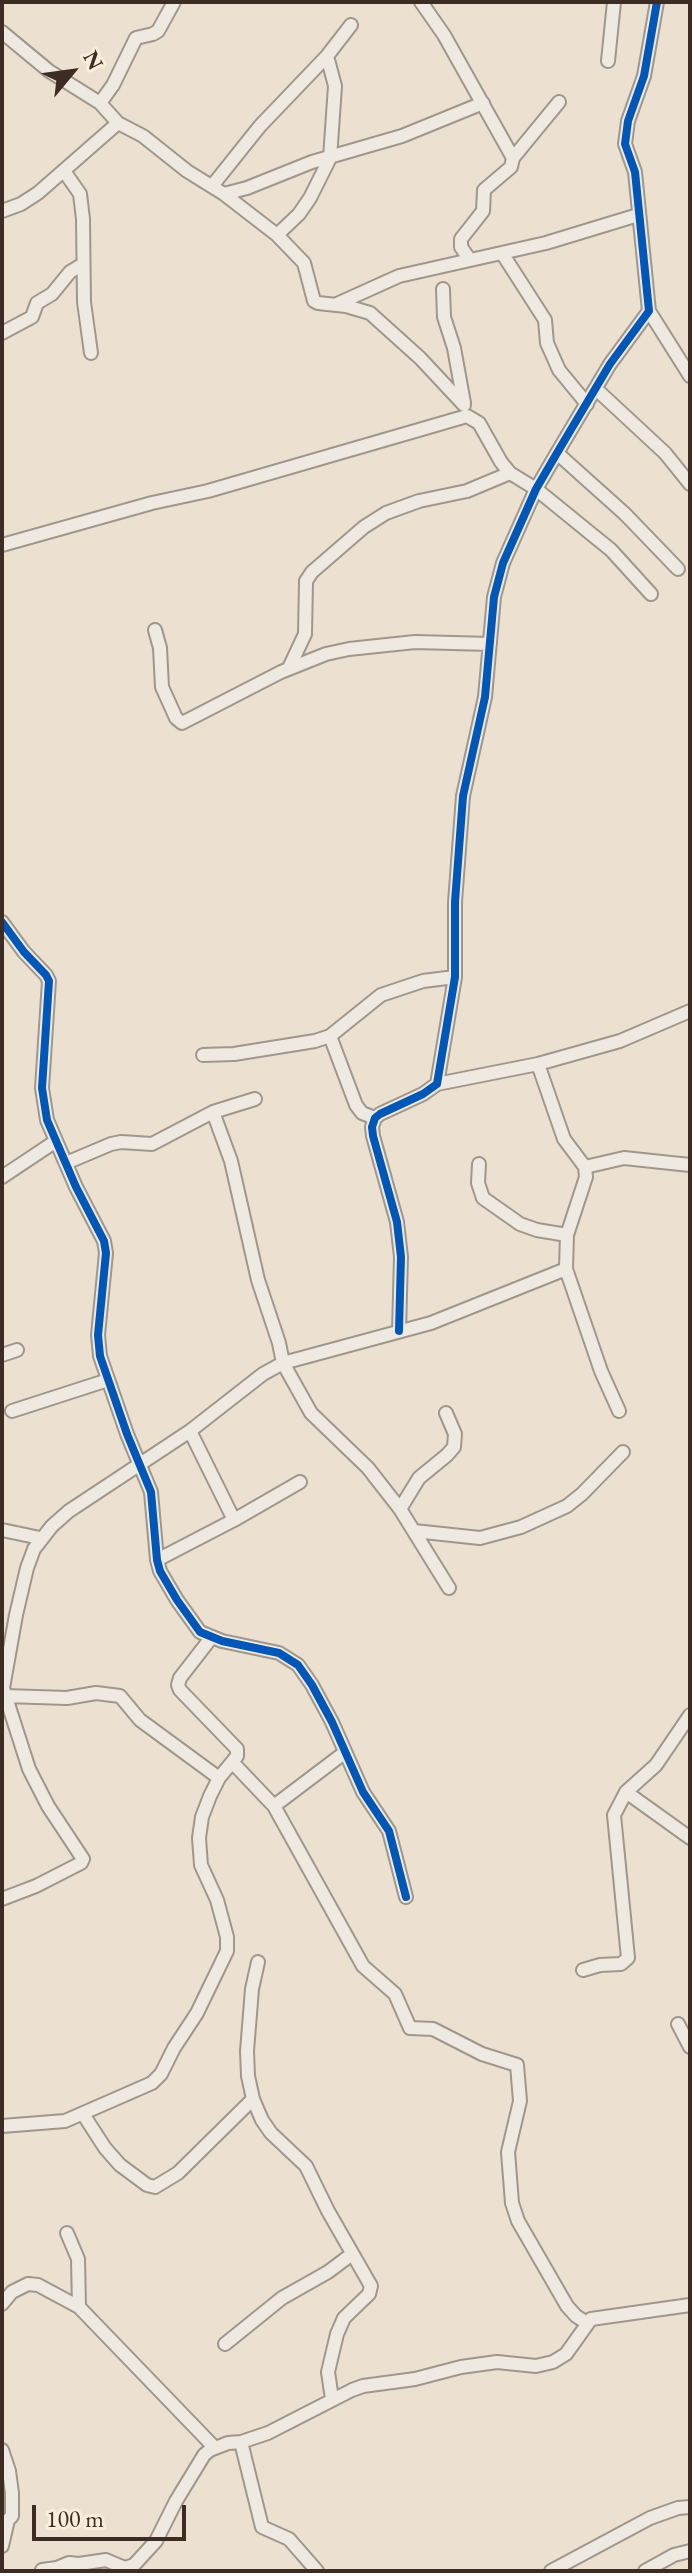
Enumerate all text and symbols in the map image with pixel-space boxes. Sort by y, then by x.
north arrow [32,32,112,112]
text: N [76,45,110,75]
scale bar [36,2489,190,2539]
text: 100 m [46,2503,104,2534]

